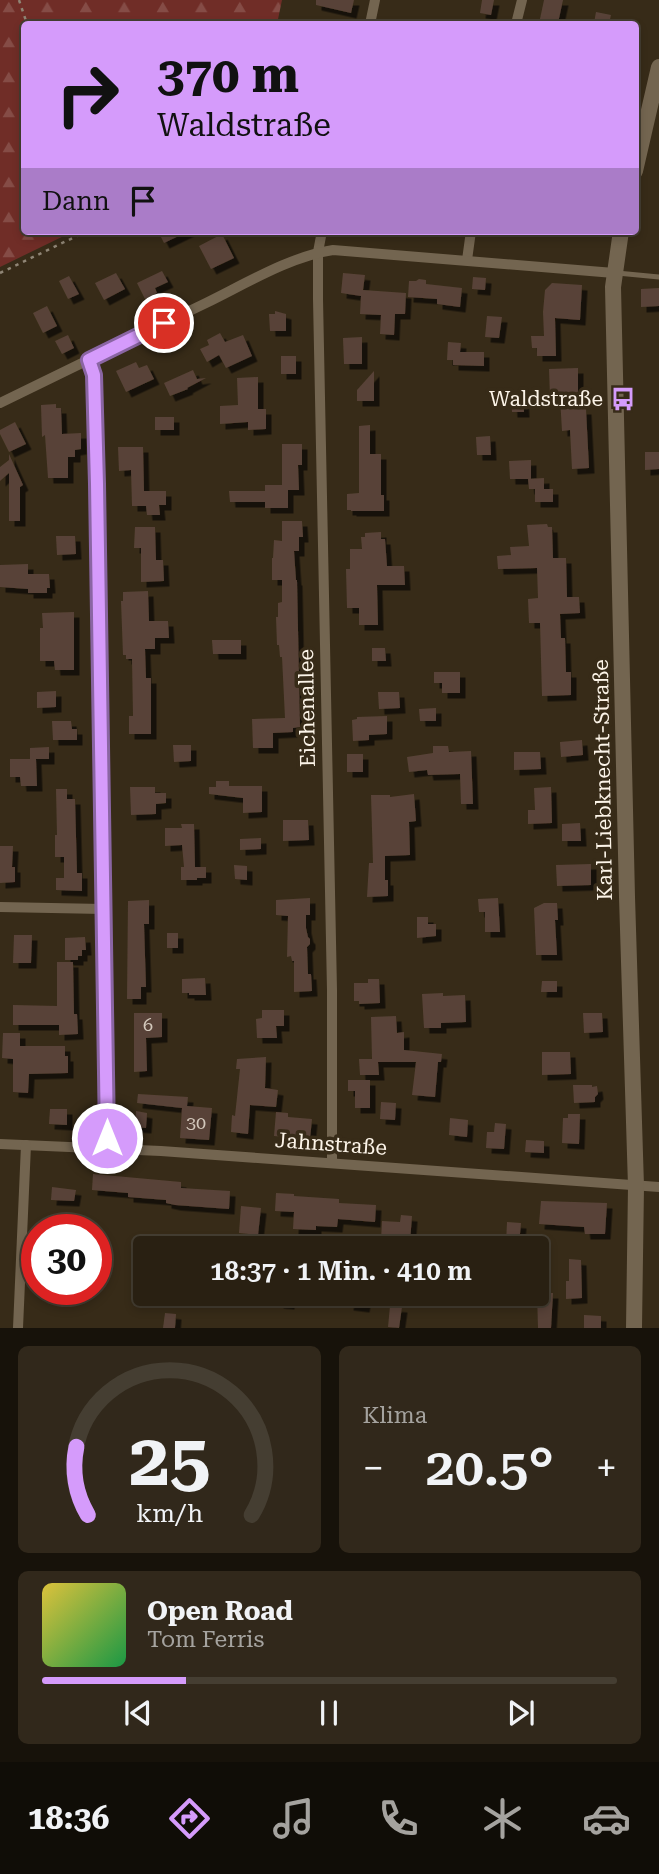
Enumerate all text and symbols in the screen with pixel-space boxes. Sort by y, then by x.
text: 370 m [157,47,299,104]
icon: right [42,49,133,140]
text: Waldstraße [157,106,331,144]
icon: arrive [124,182,162,220]
text: Dann [42,186,110,216]
pin [134,293,194,353]
icon: arrive [145,304,183,342]
bus stop icon: Waldstraße [609,385,637,413]
place label: Waldstraße [489,387,603,411]
street label: Eichenallee [294,649,320,767]
street label: Karl-Liebknecht-Straße [589,659,617,901]
house number: 6 [143,1014,153,1035]
position arrow [70,1101,144,1175]
house number: 30 [186,1112,206,1133]
street label: Jahnstraße [274,1128,388,1160]
speed limit sign: 30 [21,1214,112,1305]
text: 18:37 · 1 Min. · 410 m [210,1256,472,1286]
text: Klima [363,1402,427,1429]
text: 25 [128,1419,210,1504]
text: 20.5° [426,1437,554,1498]
text: − [363,1446,384,1490]
text: + [596,1446,617,1490]
text: km/h [136,1499,203,1528]
text: Open Road [147,1596,293,1626]
text: Tom Ferris [147,1626,264,1653]
icon: previous [119,1694,157,1732]
icon: pause [310,1694,348,1732]
icon: next [502,1694,540,1732]
icon: directions [165,1794,214,1843]
icon: music [269,1794,318,1843]
icon: phone [374,1794,423,1843]
icon: climate [478,1794,527,1843]
icon: car [582,1794,631,1843]
text: 18:36 [28,1799,109,1837]

